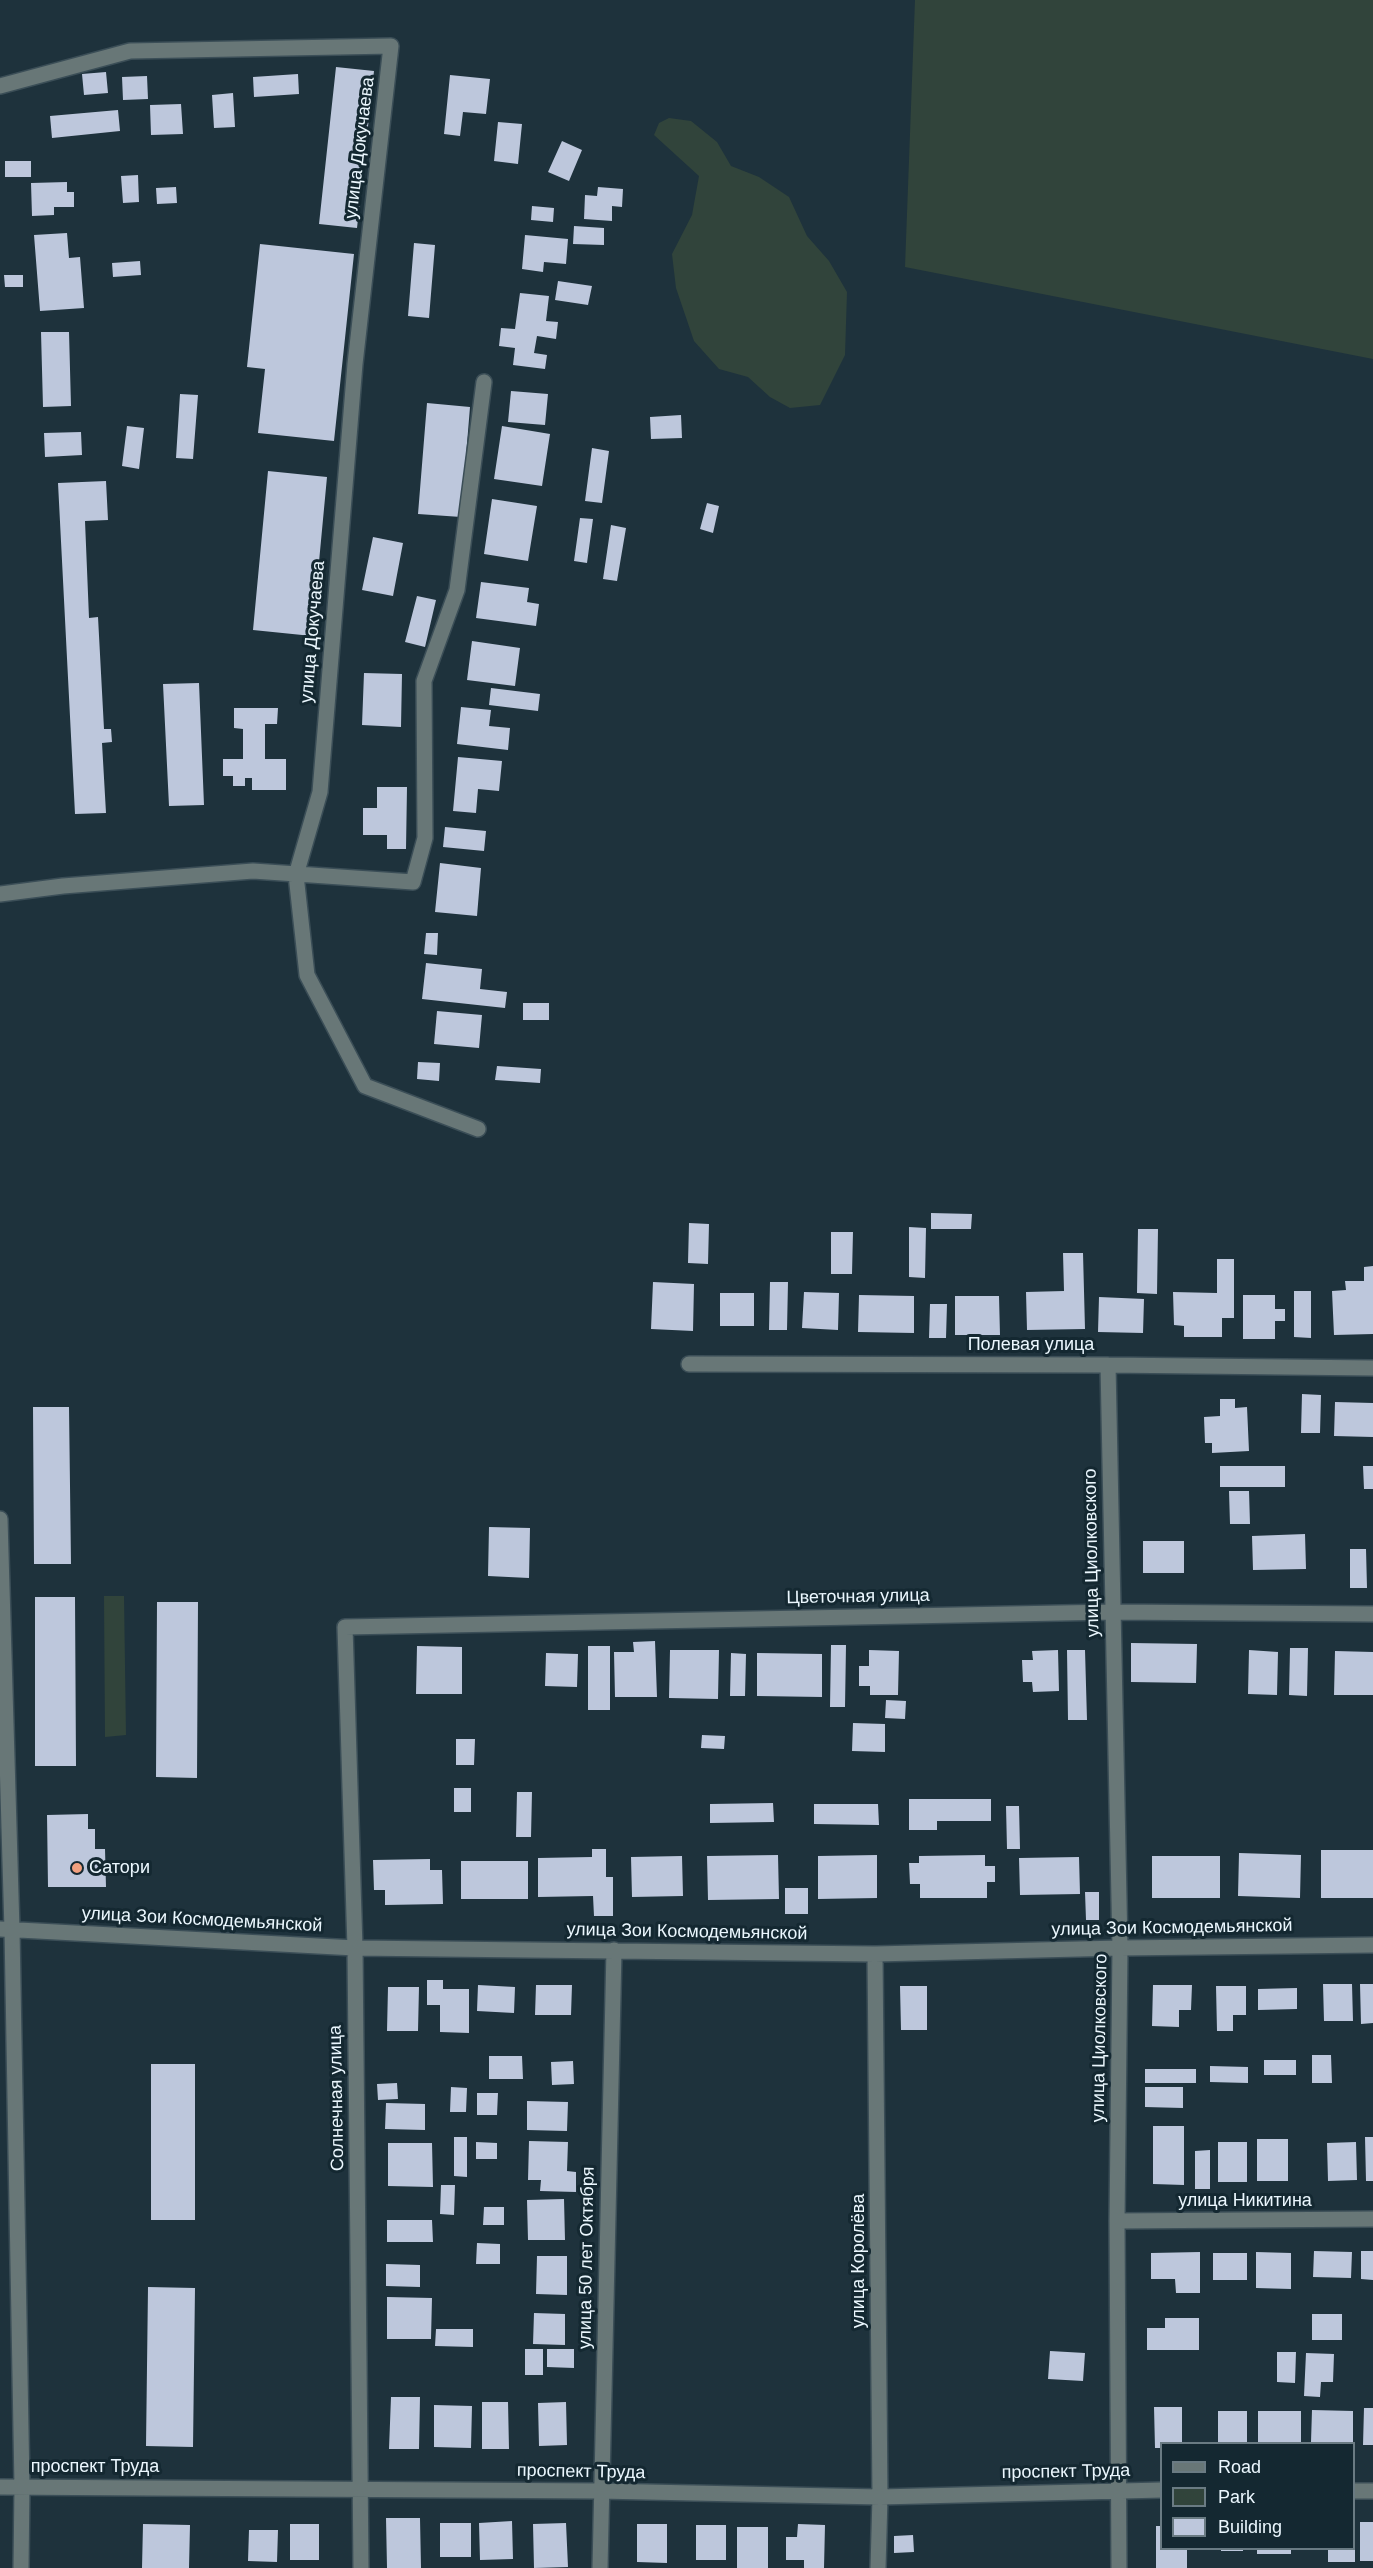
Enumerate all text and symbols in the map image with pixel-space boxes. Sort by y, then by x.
street label: улица Докучаева [341,76,379,220]
street label: улица Докучаева [296,560,330,704]
street label: Полевая улица [968,1334,1094,1356]
street label: улица Циолковского [1080,1468,1104,1638]
street label: Цветочная улица [786,1585,930,1609]
place label: Сатори [89,1857,150,1879]
marker: Сатори [70,1861,84,1875]
street label: улица Зои Космодемьянской [81,1903,323,1937]
street label: улица Зои Космодемьянской [1051,1915,1293,1941]
street label: улица Зои Космодемьянской [566,1919,808,1945]
street label: улица Циолковского [1088,1953,1112,2123]
street label: Солнечная улица [325,2025,349,2171]
street label: улица 50 лет Октября [575,2167,599,2349]
street label: улица Никитина [1178,2190,1312,2212]
street label: улица Королёва [848,2194,870,2328]
legend [1160,2442,1355,2550]
street label: проспект Труда [31,2456,159,2478]
text: Road [1218,2457,1261,2477]
street label: проспект Труда [517,2460,645,2484]
street label: проспект Труда [1002,2460,1130,2484]
text: Park [1218,2487,1255,2507]
text: Building [1218,2517,1282,2537]

